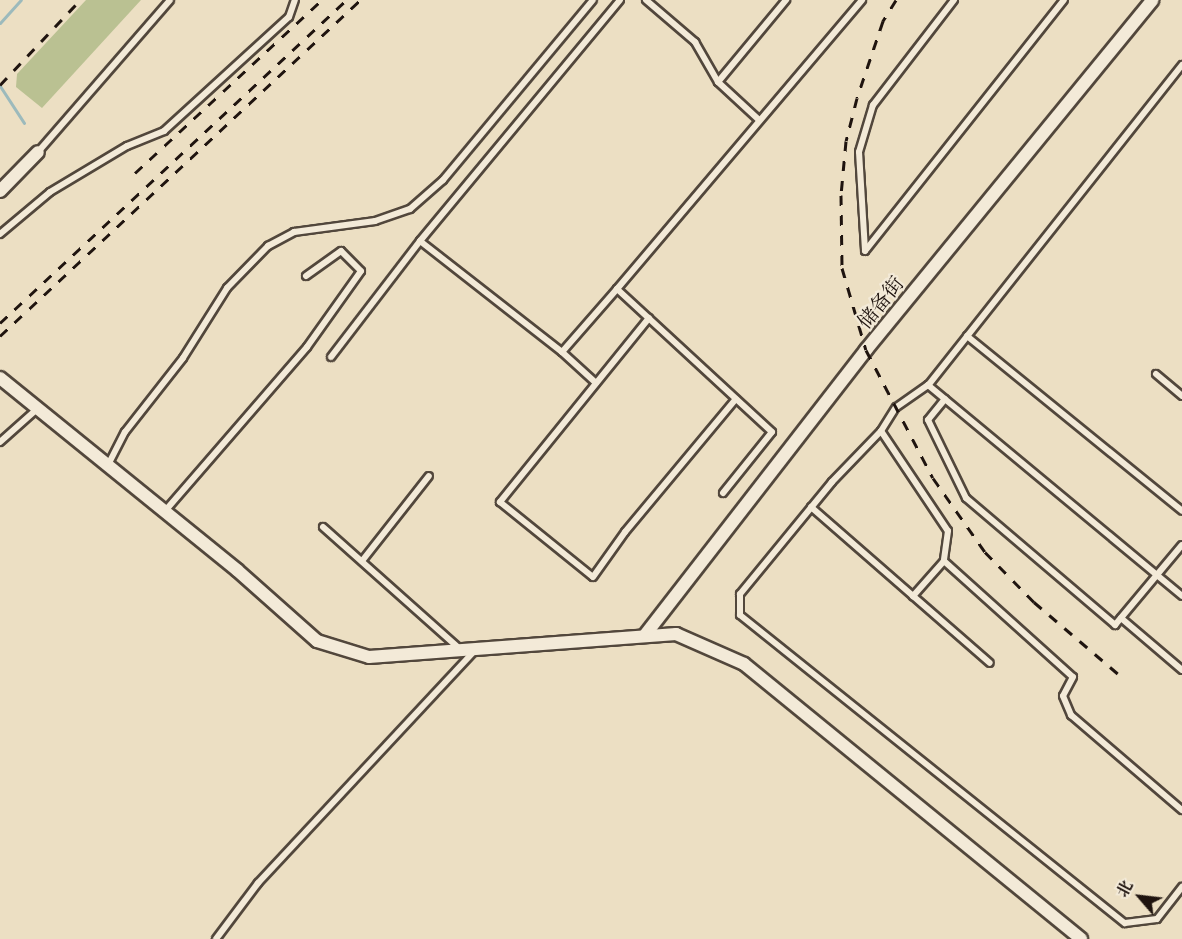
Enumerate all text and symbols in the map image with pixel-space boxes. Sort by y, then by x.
street label: 储备街 [852,271,908,333]
north arrow [1110,867,1170,927]
text: 北 [1110,876,1138,901]

